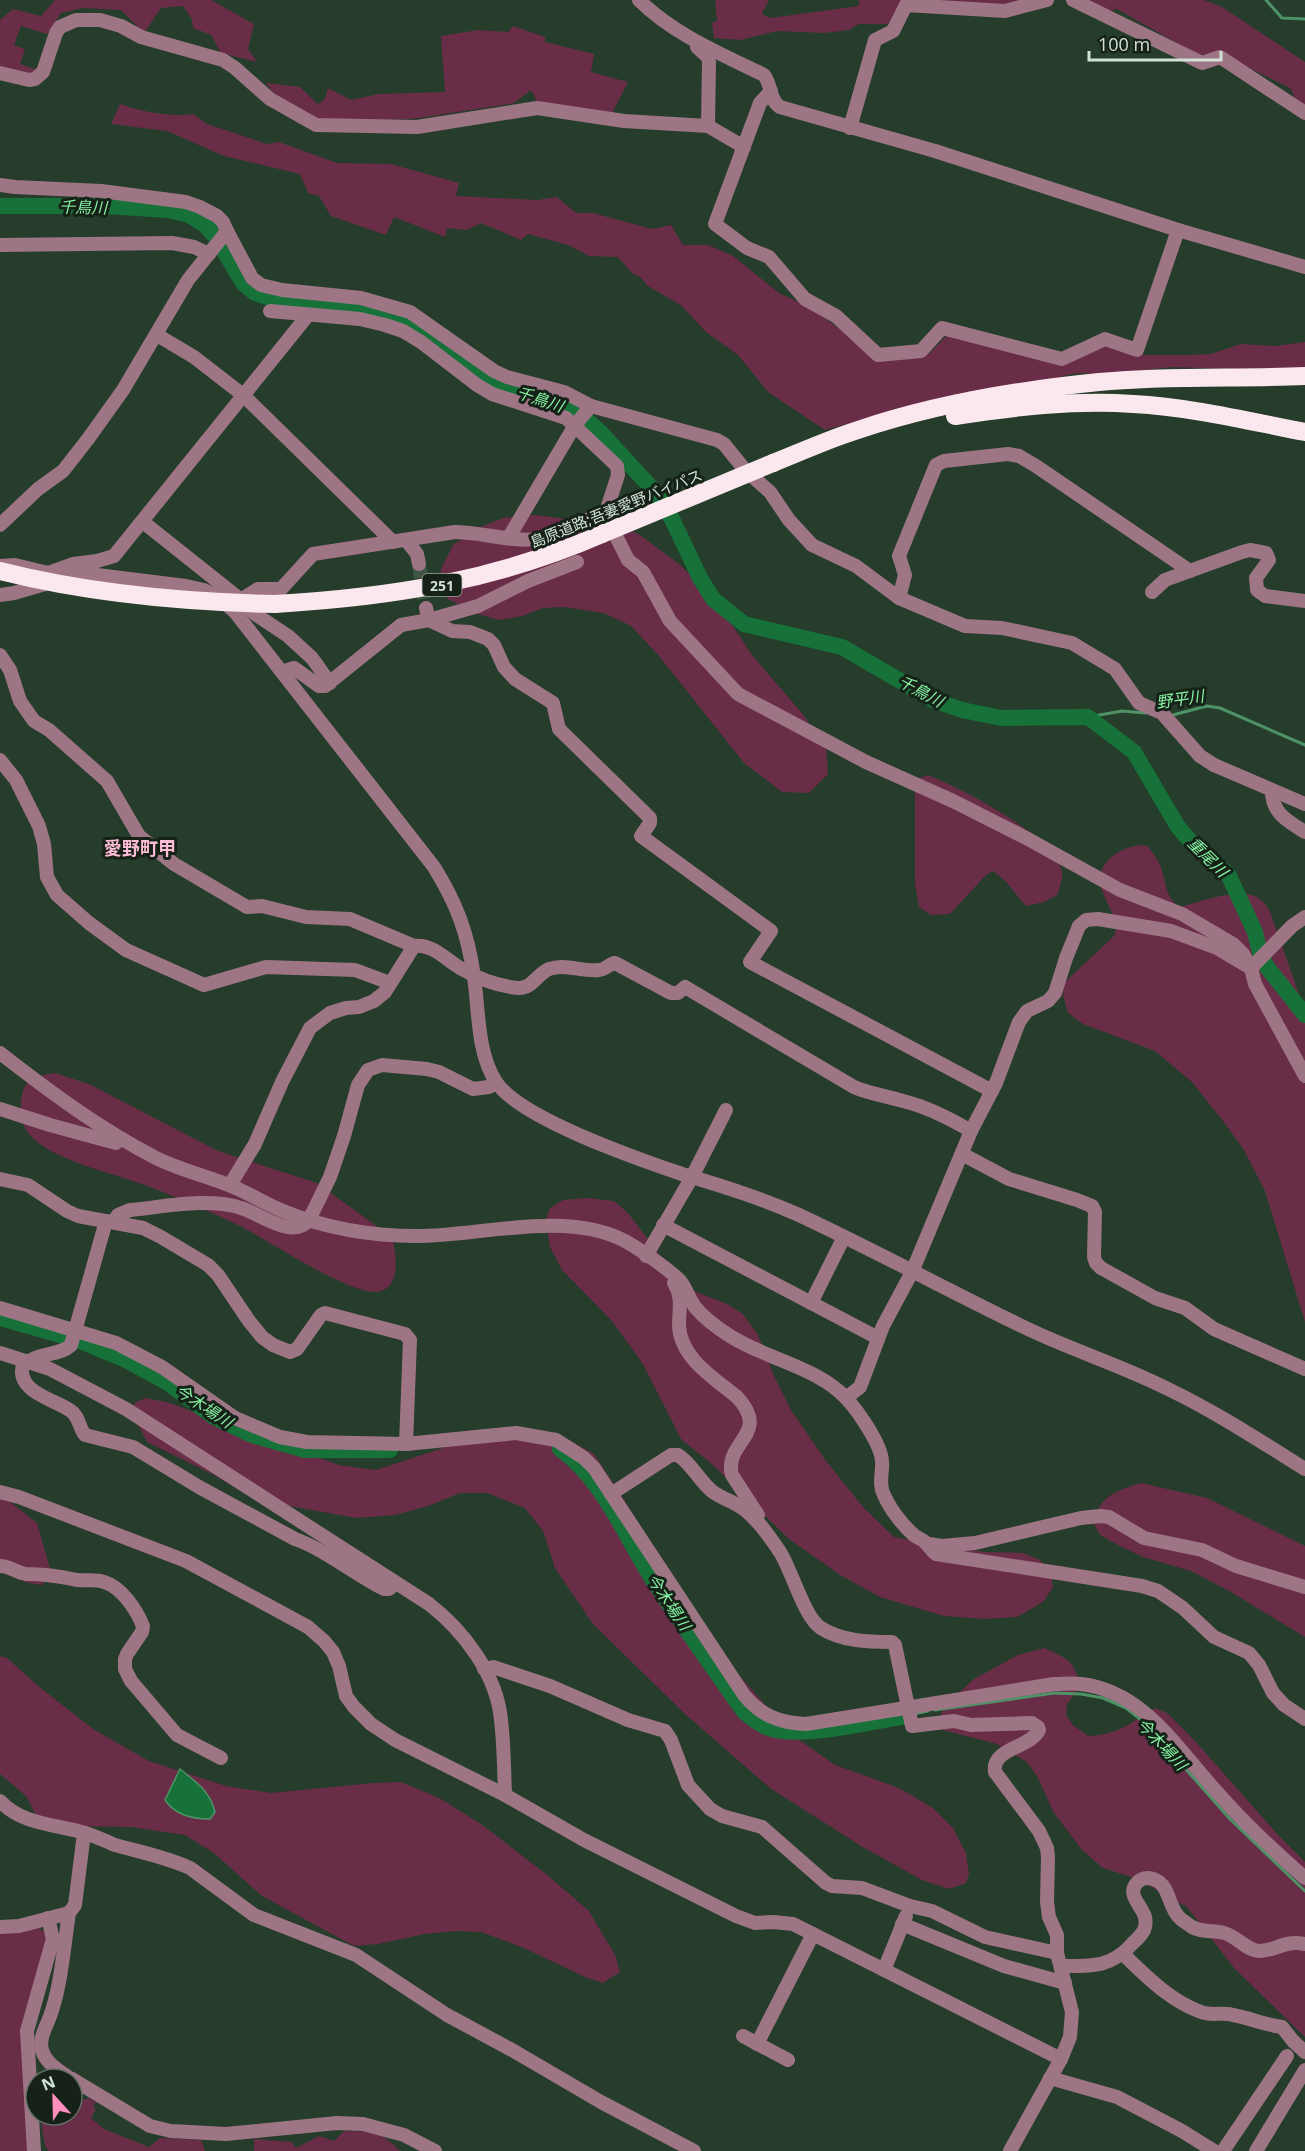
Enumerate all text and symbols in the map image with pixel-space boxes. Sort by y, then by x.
scale bar [1089,24,1221,62]
text: 100 m [1098,32,1150,56]
water label: 千鳥川 [59,196,109,218]
water label: 千鳥川 [514,381,568,417]
street label: 島原道路;吾妻愛野バイパス [527,464,705,552]
road number: 251 [422,574,462,596]
water label: 千鳥川 [895,670,949,713]
water label: 野平川 [1155,684,1207,713]
water label: 重尾川 [1183,832,1234,883]
district label: 愛野町甲 [104,836,176,860]
water label: 今木場川 [171,1379,238,1434]
water label: 今木場川 [642,1569,697,1636]
water label: 今木場川 [1132,1713,1193,1776]
north arrow [24,2067,84,2127]
text: N [38,2070,59,2096]

